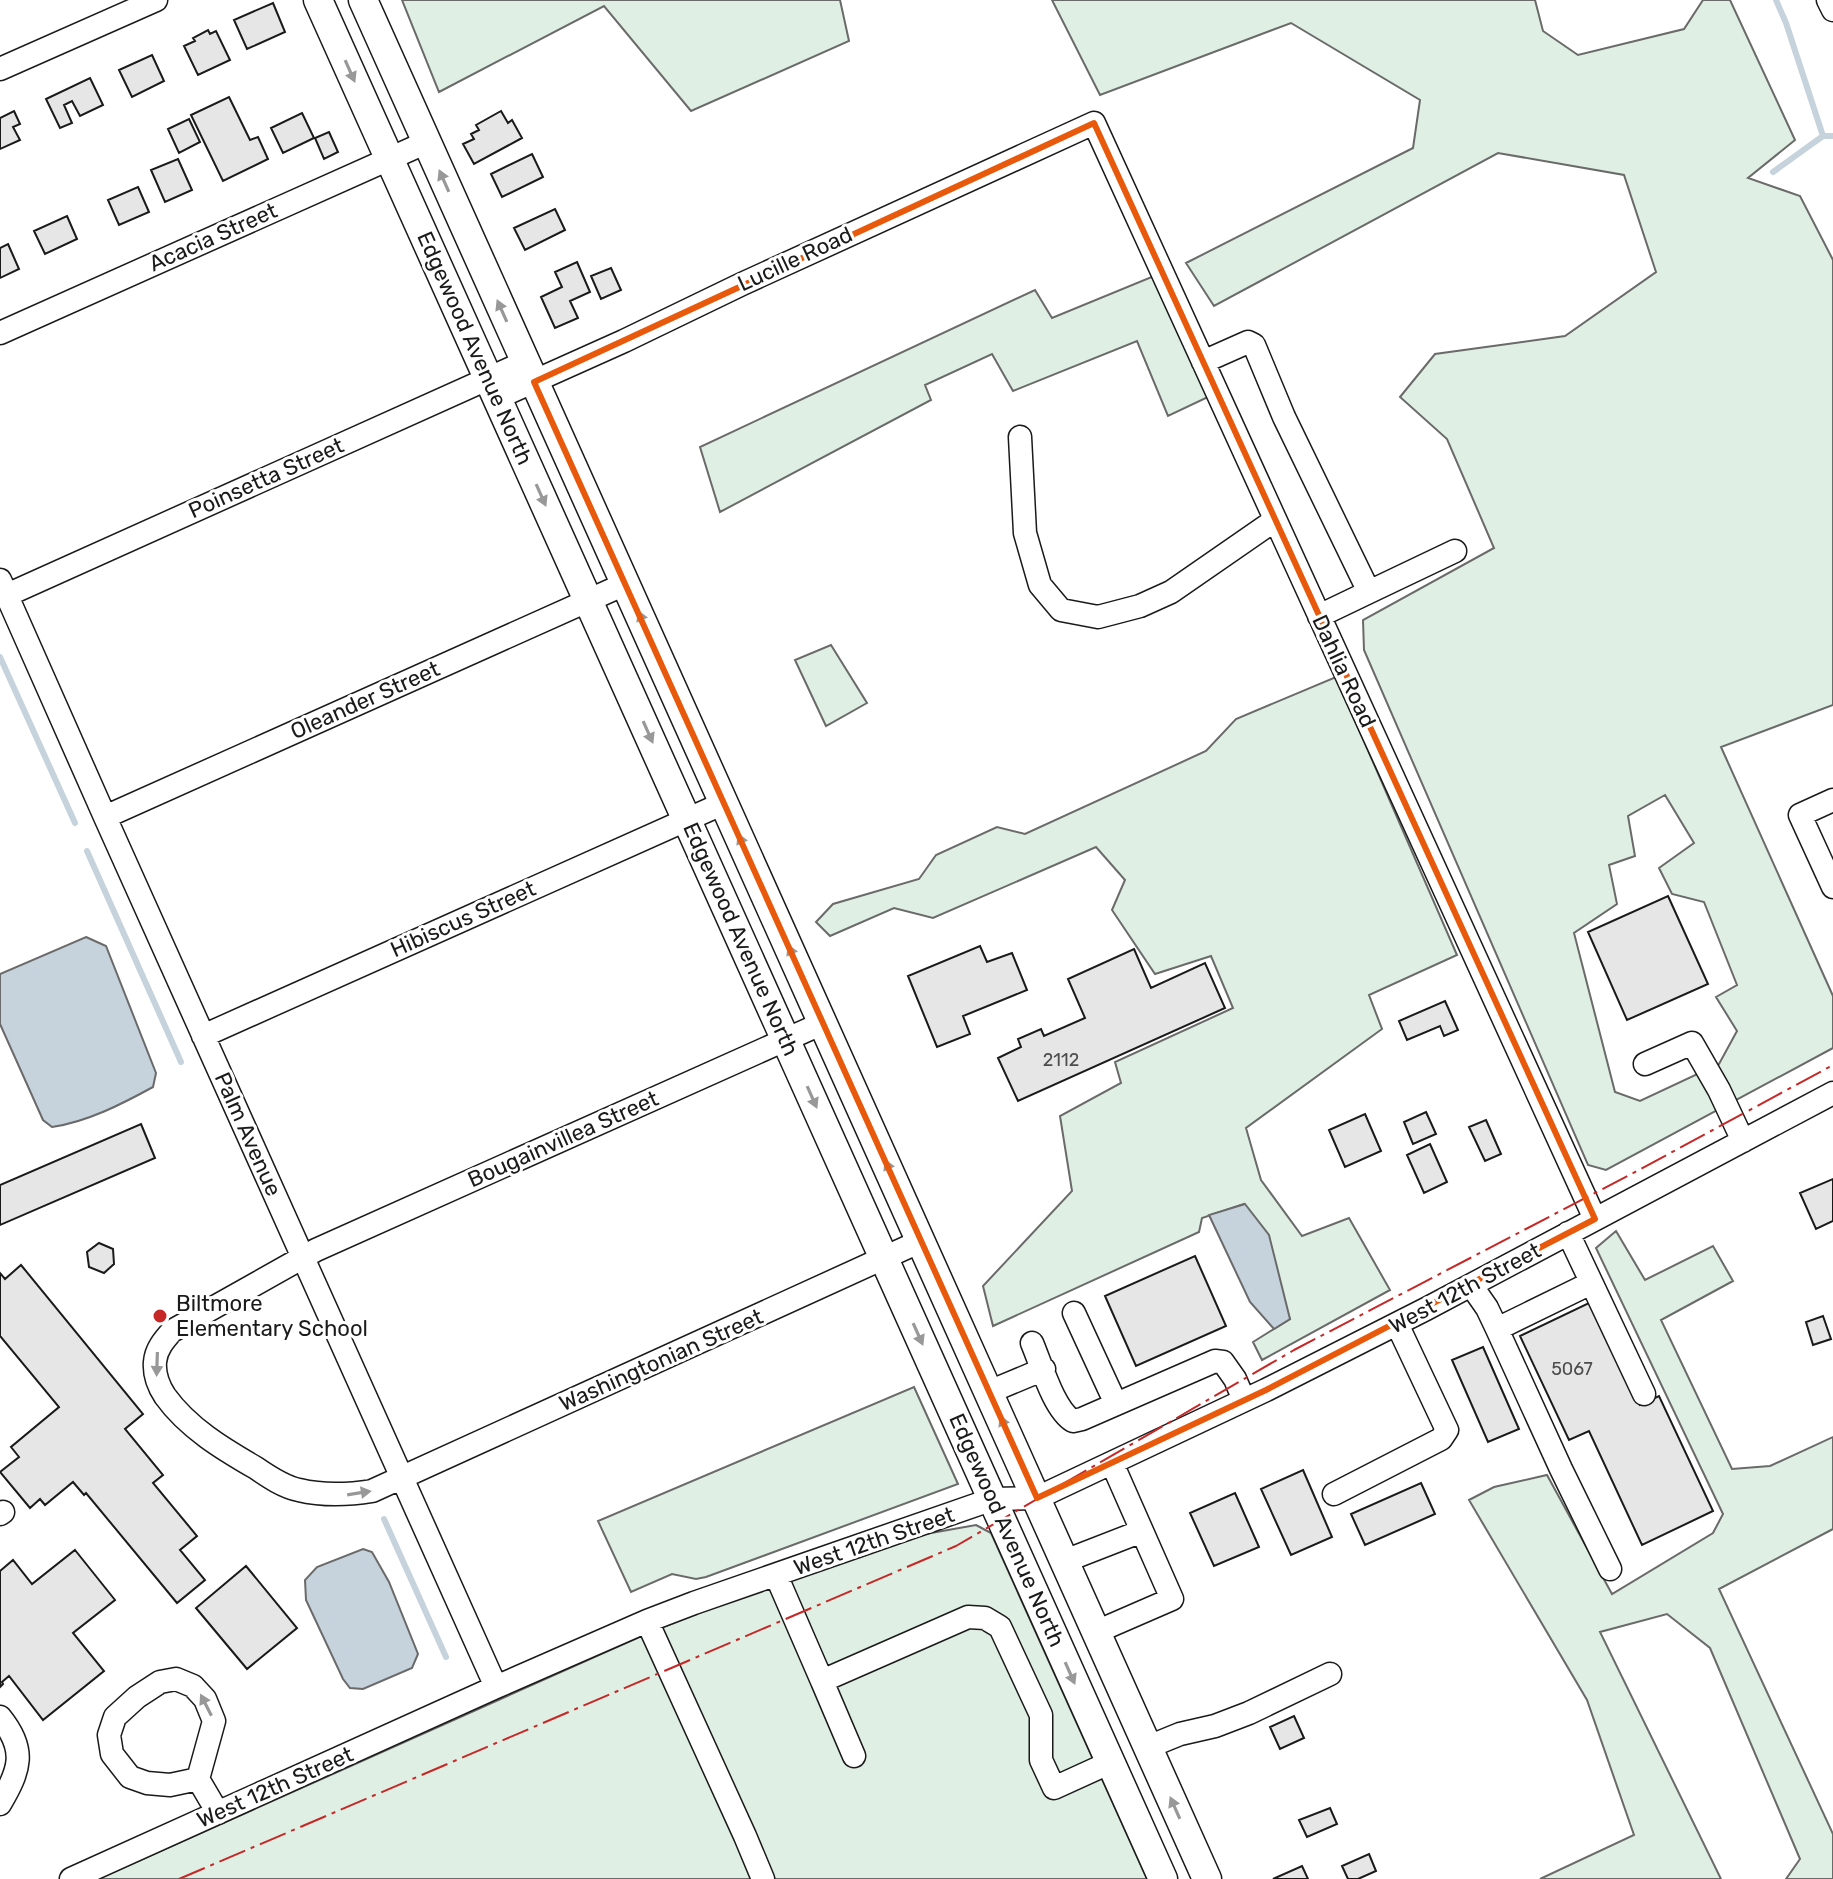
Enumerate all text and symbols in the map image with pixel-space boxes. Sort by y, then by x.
one-way arrow [343,59,357,83]
one-way arrow [437,169,451,193]
street label: Acacia Street [145,197,282,277]
street label: Lucille Road [733,221,857,297]
street label: Edgewood Avenue North [411,227,539,469]
one-way arrow [496,299,509,323]
street label: Poinsetta Street [184,432,348,524]
one-way arrow [534,483,548,507]
street label: Dahlia Road [1306,610,1382,732]
one-way arrow [636,611,649,634]
street label: Oleander Street [286,655,444,745]
one-way arrow [641,720,654,744]
street label: Edgewood Avenue North [677,818,805,1060]
one-way arrow [736,834,750,857]
street label: Hibiscus Street [386,875,540,963]
one-way arrow [786,944,799,967]
house number: 2112 [1043,1049,1079,1071]
street label: Palm Avenue [209,1068,287,1200]
street label: Bougainvillea Street [463,1085,663,1193]
one-way arrow [805,1085,819,1109]
one-way arrow [883,1160,896,1183]
street label: West 12th Street [1384,1236,1546,1339]
place label: Biltmore Elementary School [176,1290,368,1342]
street label: Washingtonian Street [555,1303,767,1417]
marker: Biltmore Elementary School [151,1307,169,1325]
one-way arrow [912,1322,925,1346]
one-way arrow [151,1352,164,1378]
house number: 5067 [1551,1358,1593,1380]
street label: Edgewood Avenue North [943,1409,1071,1651]
one-way arrow [998,1416,1011,1439]
one-way arrow [347,1486,372,1498]
street label: West 12th Street [790,1501,958,1581]
one-way arrow [1064,1661,1077,1684]
one-way arrow [199,1694,212,1717]
street label: West 12th Street [193,1740,358,1834]
one-way arrow [1168,1796,1182,1820]

